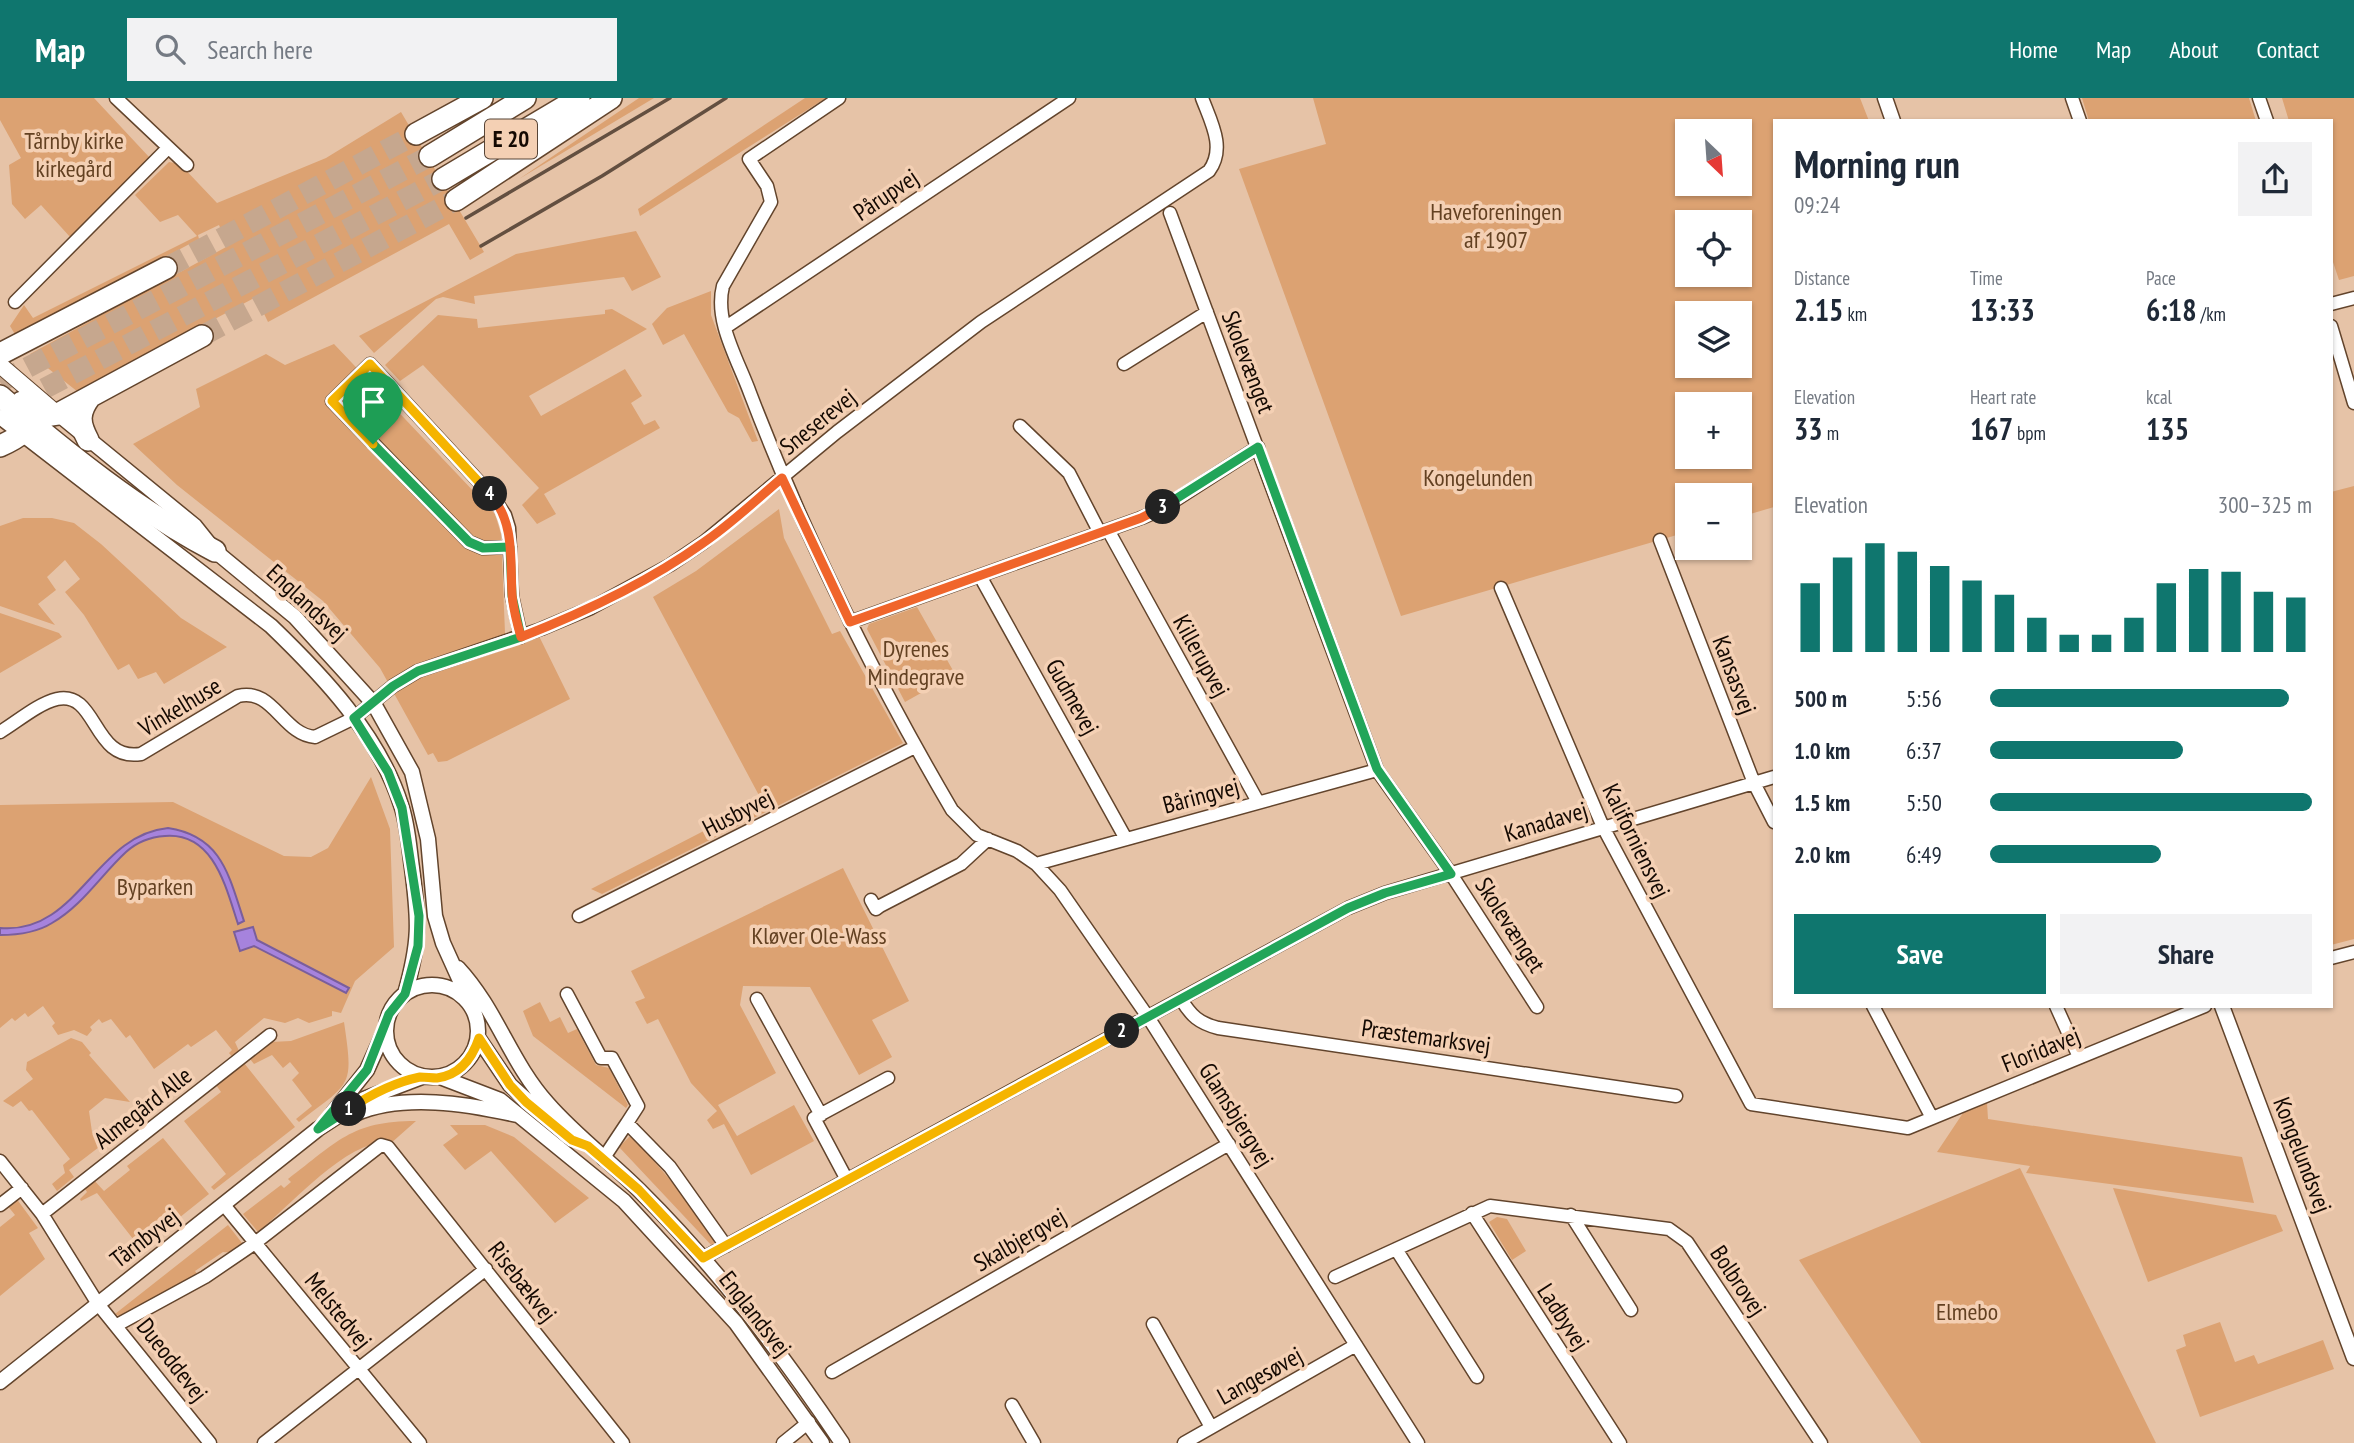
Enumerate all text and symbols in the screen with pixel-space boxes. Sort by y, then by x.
search box [127,18,617,81]
text: Map [35,28,85,71]
icon: search [151,30,189,68]
text: Search here [207,33,313,66]
text: Home [2009,34,2058,65]
text: Map [2096,34,2131,65]
text: About [2169,34,2218,65]
text: Contact [2256,34,2319,65]
north arrow [1675,119,1752,196]
map controls [1675,119,1752,560]
road number: E 20 [485,120,537,158]
park label: Tårnby kirke kirkegård [24,125,124,184]
text: Morning run [1794,139,1960,188]
button: share [2238,142,2312,216]
street label: Pårupvej [847,162,924,228]
text: 09:24 [1794,190,1840,219]
park label: Haveforeningen af 1907 [1430,196,1562,255]
button: locate [1675,210,1752,287]
text: Distance [1794,266,1850,290]
text: Time [1970,266,2003,290]
text: Pace [2146,266,2176,290]
text: 2.15 [1794,290,1843,329]
text: 13:33 [1970,290,2035,329]
text: 6:18 [2146,290,2197,329]
button: layers [1675,301,1752,378]
text: km [1843,302,1867,326]
text: /km [2197,302,2226,326]
street label: Skolevænget [1215,306,1282,418]
pin [343,372,403,444]
street label: Sneserevej [773,381,862,462]
icon: arrive [354,383,392,421]
text: Elevation [1794,385,1855,409]
text: Heart rate [1970,385,2036,409]
text: kcal [2146,385,2172,409]
button: + [1675,392,1752,469]
text: 33 [1794,409,1823,448]
text: 167 [1970,409,2013,448]
text: 135 [2146,409,2189,448]
text: m [1823,421,1839,445]
text: bpm [2013,421,2046,445]
park label: Kongelunden [1423,462,1533,493]
pin: 4 [472,476,508,512]
text: 4 [485,481,494,505]
button: − [1675,483,1752,560]
pin: 3 [1146,490,1180,524]
text: Elevation [1794,490,1868,519]
text: 300–325 m [2218,490,2312,519]
text: 3 [1158,494,1167,518]
street label: Englandsvej [260,557,354,648]
street label: Killerupvej [1166,609,1237,703]
street label: Kansasvej [1705,631,1764,718]
park label: Dyrenes Mindegrave [868,633,964,692]
street label: Gudmevej [1039,653,1106,740]
street label: Vinkelhuse [132,670,226,744]
text: 500 m [1794,684,1847,713]
text: 5:56 [1906,684,1942,713]
text: 1.0 km [1794,736,1850,765]
text: 6:37 [1906,736,1942,765]
street label: Båringvej [1159,770,1243,821]
street label: Kaliforniensvej [1595,779,1677,903]
street label: Husbyvej [697,782,778,843]
text: 1.5 km [1794,788,1850,817]
text: 5:50 [1906,788,1942,817]
street label: Kanadavej [1500,794,1591,849]
text: 2.0 km [1794,840,1850,869]
text: 6:49 [1906,840,1942,869]
park label: Byparken [117,871,193,902]
street label: Skolevænget [1468,871,1553,978]
button: Save [1794,914,2046,994]
button: Share [2060,914,2312,994]
park label: Kløver Ole-Wass [751,920,887,951]
street label: Præstemarksvej [1359,1012,1493,1061]
pin: 2 [1104,1014,1140,1048]
text: 2 [1117,1018,1126,1042]
street label: Floridavej [1997,1020,2085,1079]
street label: Glamsbjergvej [1192,1057,1281,1173]
street label: Almegård Alle [87,1060,198,1156]
pin: 1 [332,1091,366,1126]
street label: Kongelundsvej [2266,1093,2339,1217]
text: 1 [344,1096,353,1120]
street label: Tårnbyvej [104,1201,186,1274]
street label: Skalbjergvej [968,1201,1071,1278]
street label: Risebækvej [481,1235,564,1328]
street label: Bolbrovej [1704,1239,1773,1322]
street label: Englandsvej [712,1265,798,1363]
street label: Melstedvej [298,1266,379,1355]
street label: Ladbyvej [1530,1277,1596,1356]
park label: Elmebo [1936,1296,1998,1327]
street label: Dueoddevej [130,1312,215,1408]
street label: Langesøvej [1212,1340,1308,1412]

